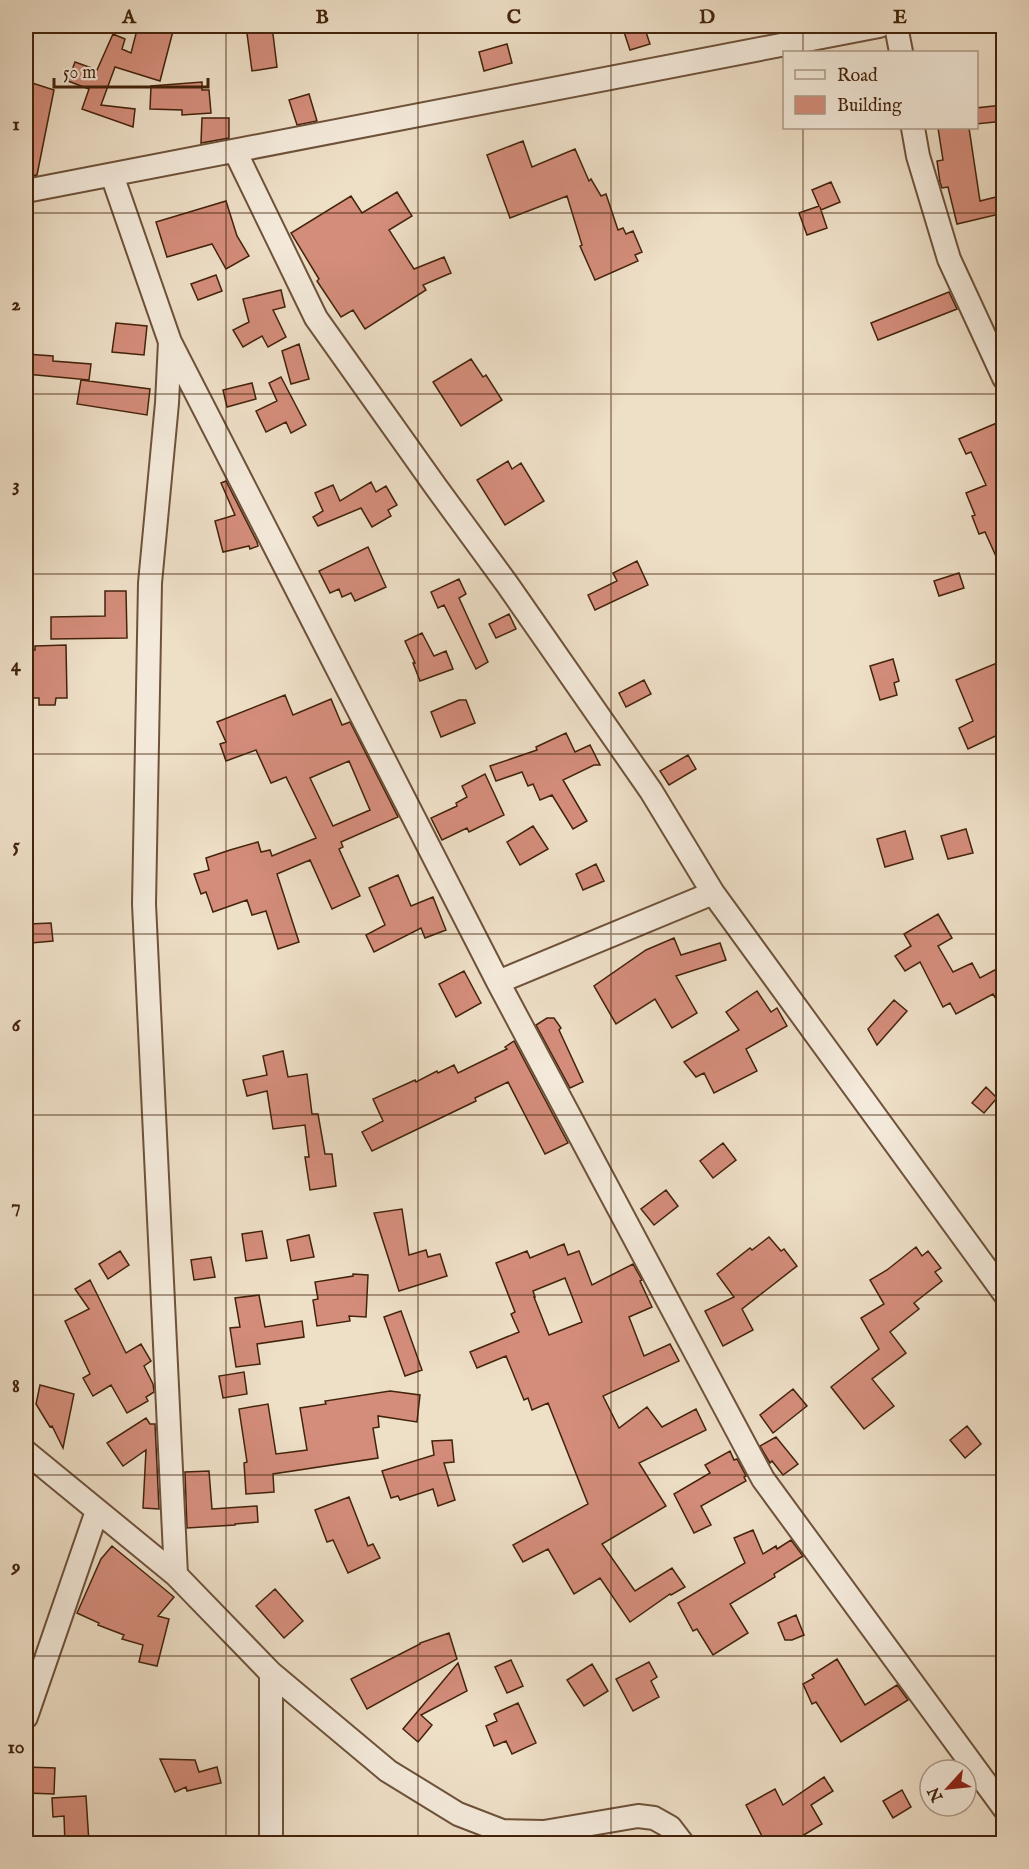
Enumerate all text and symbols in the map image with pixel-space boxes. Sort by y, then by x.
text: A [121,5,137,30]
text: B [315,5,329,30]
text: C [507,5,521,30]
text: D [699,5,715,30]
text: E [893,5,907,30]
scale bar [54,51,208,89]
legend [783,51,978,129]
text: 50 m [63,62,96,85]
text: Road [837,65,878,88]
text: Building [837,95,902,118]
text: 1 [12,112,20,137]
text: 2 [11,292,21,317]
text: 3 [12,473,20,498]
text: 4 [11,653,22,678]
text: 5 [12,833,20,858]
text: 6 [12,1013,22,1038]
text: 7 [11,1194,21,1219]
text: 8 [12,1374,20,1399]
text: 9 [11,1554,21,1579]
text: 10 [7,1735,25,1760]
north arrow [918,1758,978,1818]
text: N [924,1783,949,1806]

